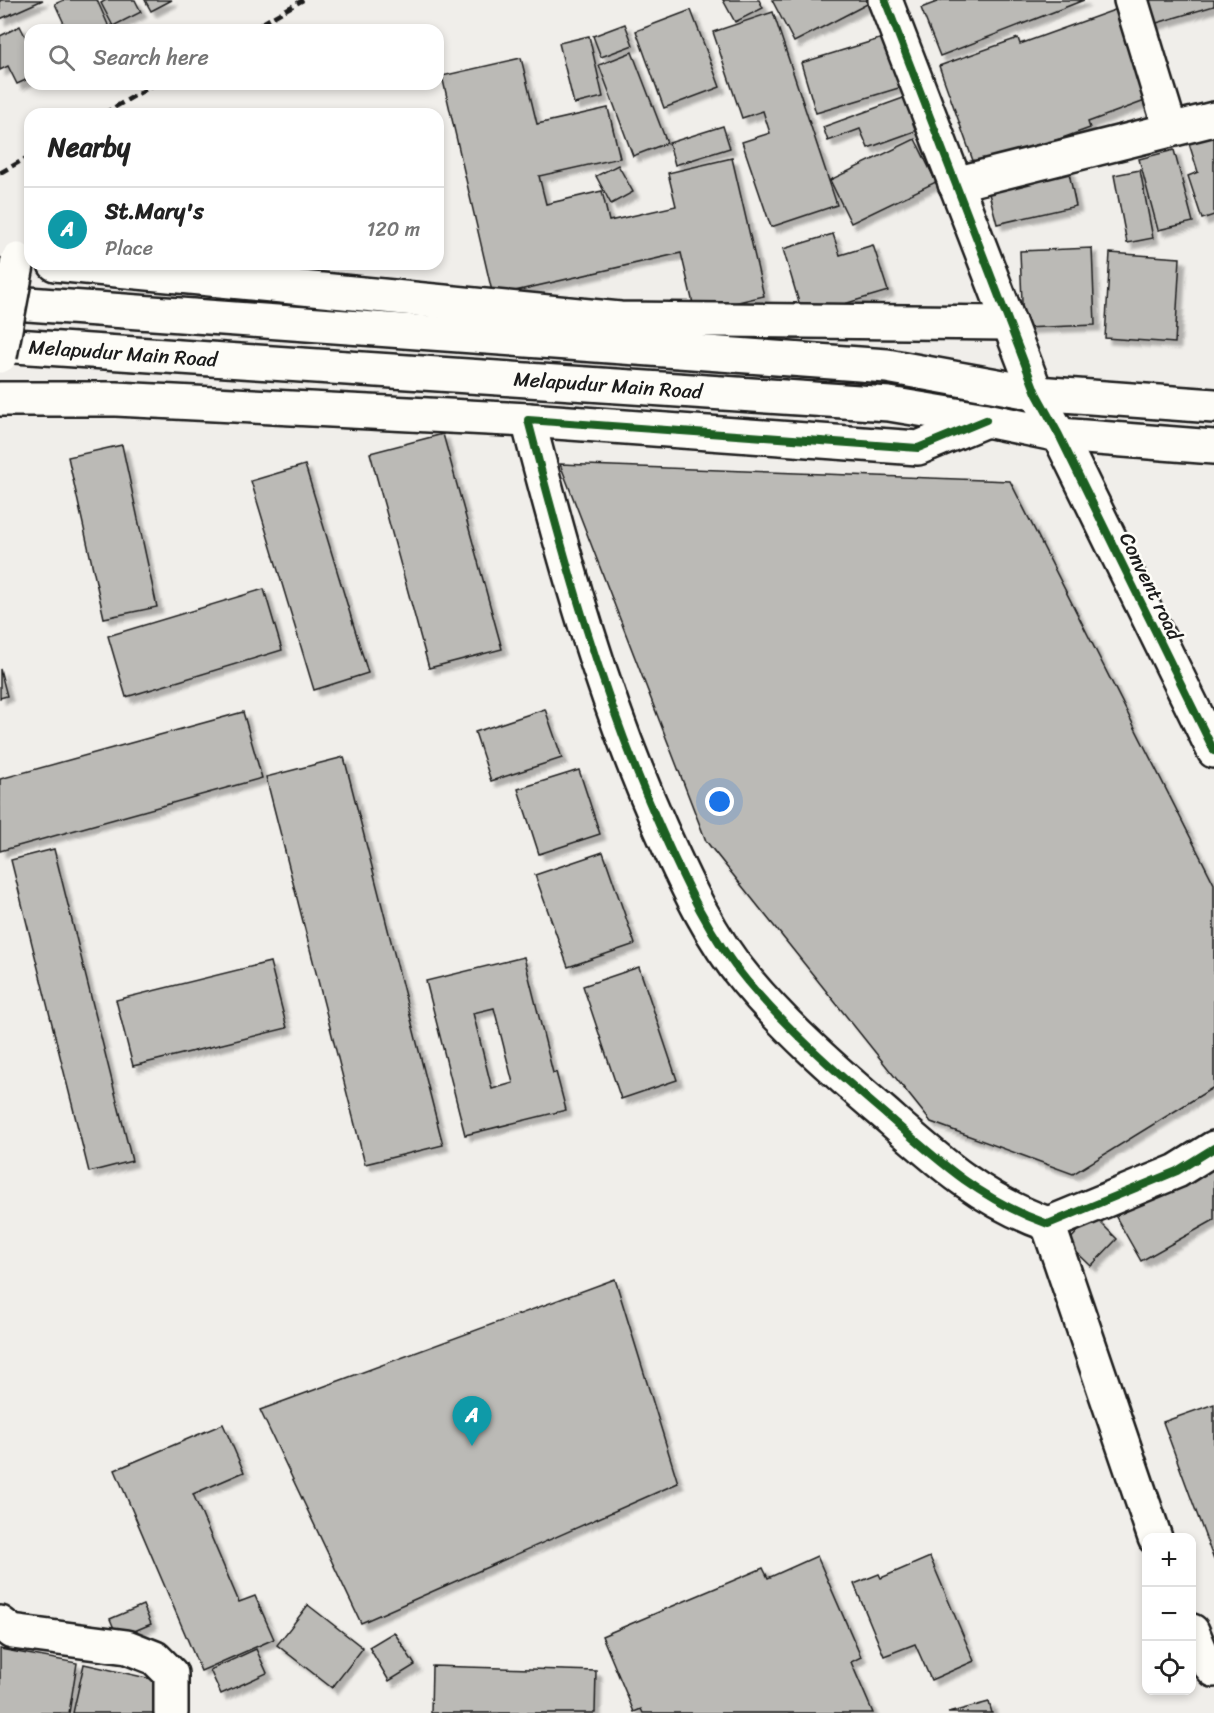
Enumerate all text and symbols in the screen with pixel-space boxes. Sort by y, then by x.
search box [24,24,444,90]
text: Search here [93,38,209,77]
icon: search [45,41,78,74]
text: Nearby [48,124,130,170]
text: St.Mary's [105,192,204,231]
text: A [61,212,74,247]
text: 120 m [367,212,420,247]
text: Place [105,231,153,266]
street label: Melapudur Main Road [27,329,220,378]
street label: Melapudur Main Road [512,361,705,410]
street label: Convent road [1109,526,1192,648]
your location [705,787,734,816]
pin: A [452,1396,492,1446]
map controls [1142,1533,1196,1695]
button: + [1142,1533,1196,1587]
button: − [1142,1587,1196,1641]
button: locate [1142,1641,1196,1695]

